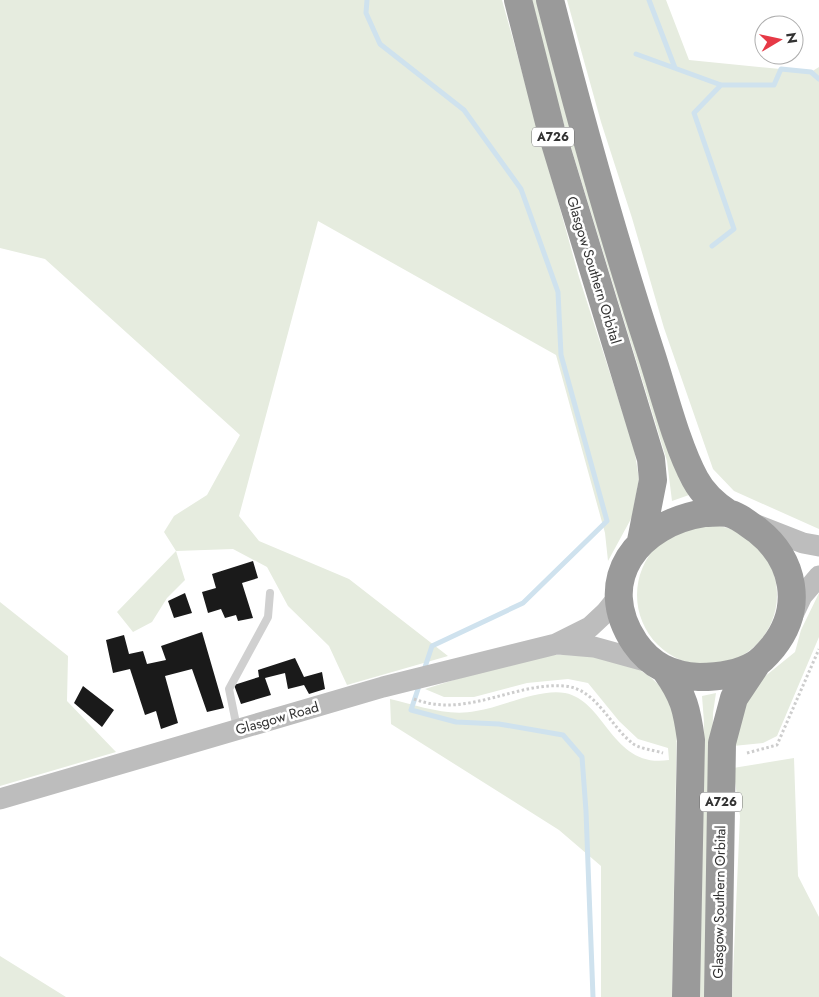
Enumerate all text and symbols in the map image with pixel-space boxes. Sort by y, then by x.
north arrow [754,15,804,65]
text: N [781,31,803,45]
road number: A726 [532,128,574,146]
street label: Glasgow Southern Orbital [562,194,626,346]
street label: Glasgow Road [233,697,321,739]
road number: A726 [700,792,742,812]
street label: Glasgow Southern Orbital [708,825,730,979]

